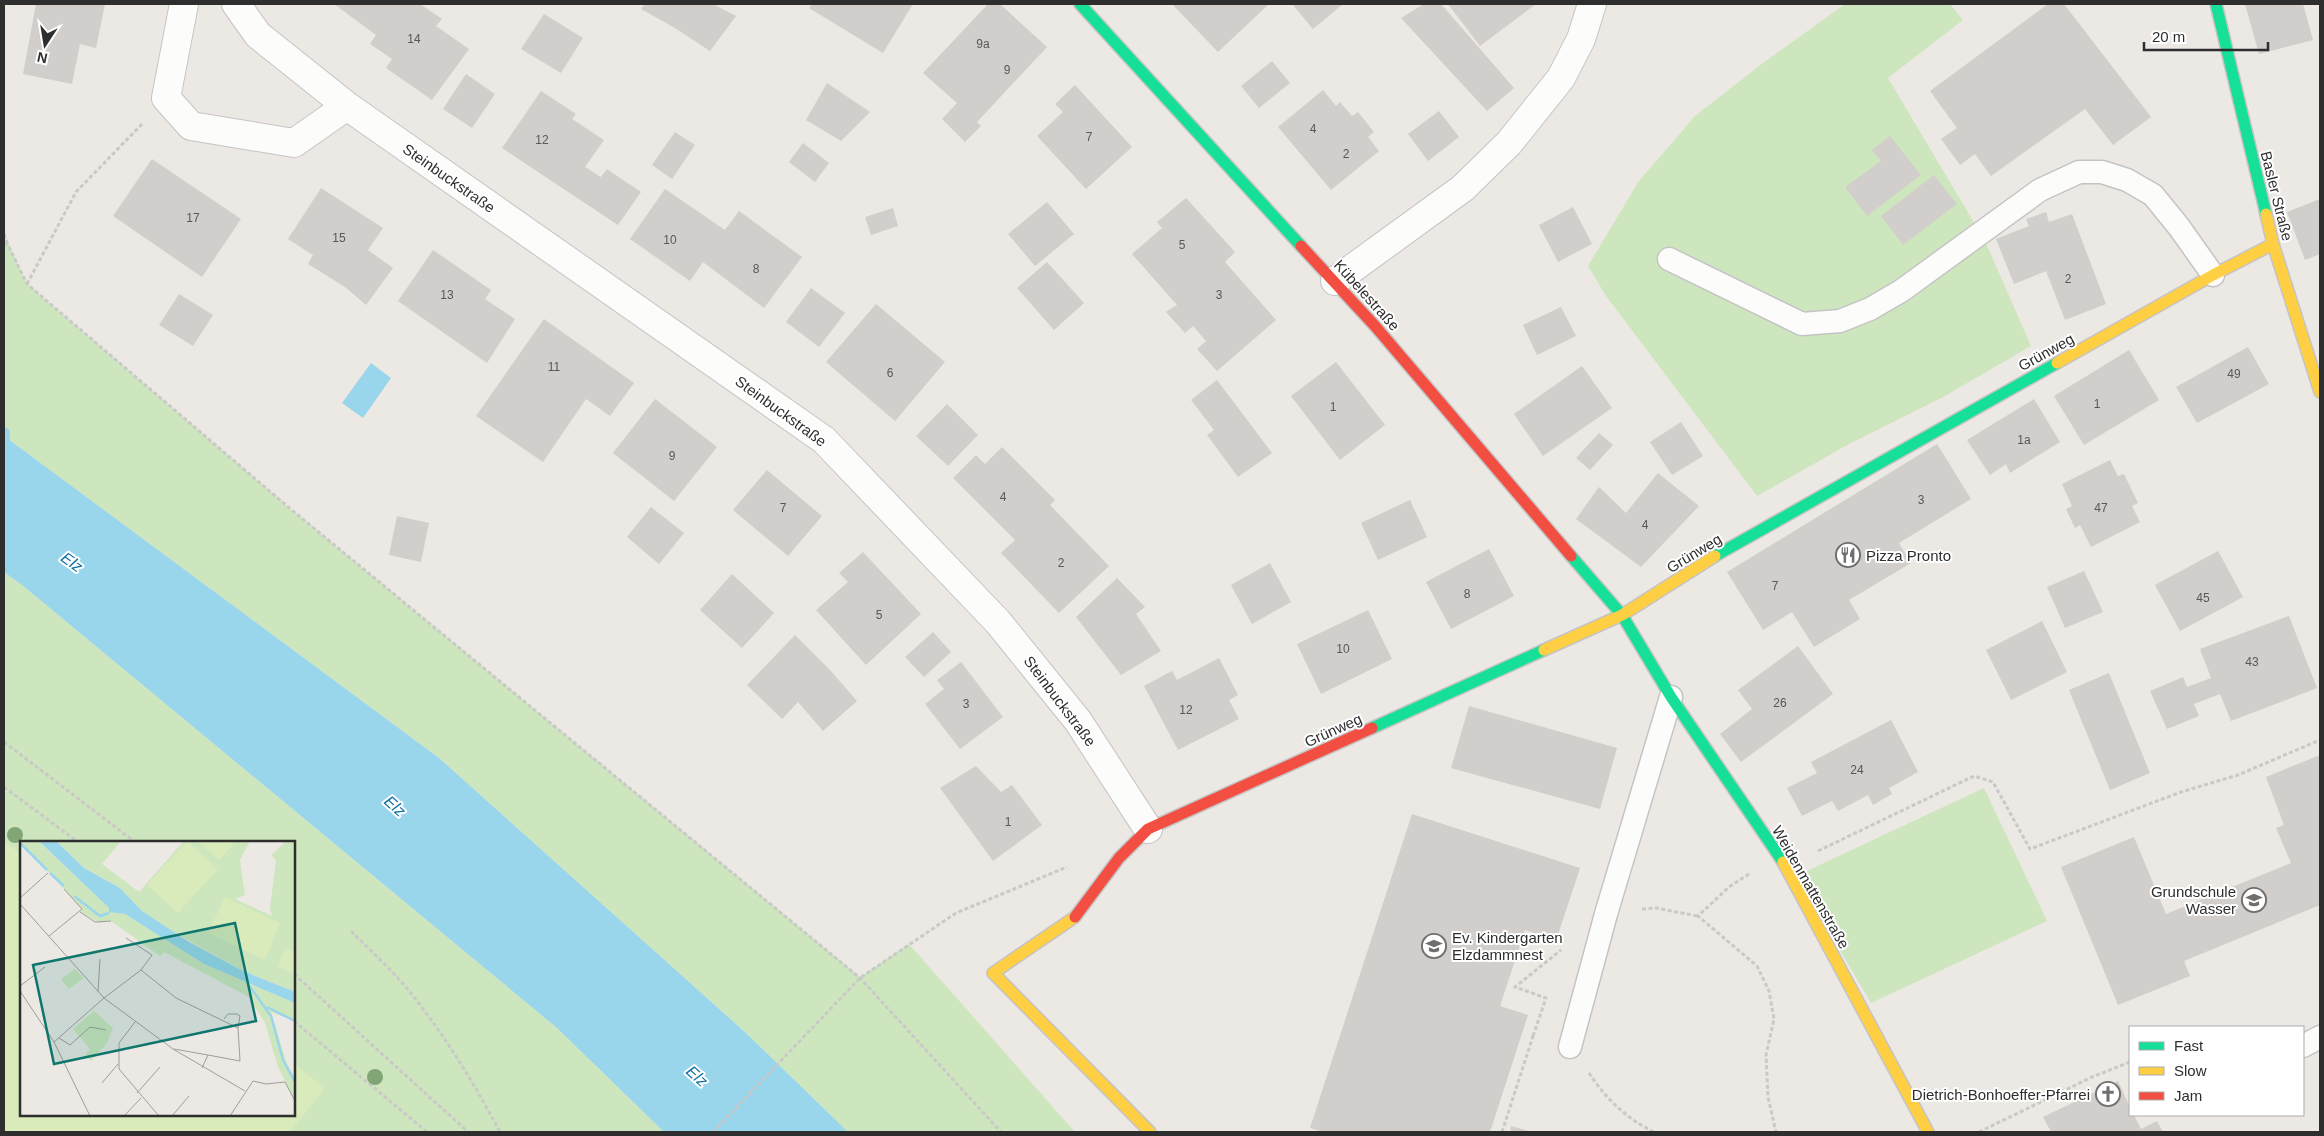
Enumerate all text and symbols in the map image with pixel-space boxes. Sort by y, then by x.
north arrow [20,20,70,70]
scale bar [2144,20,2268,52]
text: 20 m [2152,28,2185,45]
house number: 14 [407,32,421,46]
house number: 9a [976,37,990,51]
text: N [36,49,49,67]
house number: 9 [1004,63,1011,77]
house number: 4 [1310,122,1317,136]
house number: 7 [1086,130,1093,144]
house number: 12 [535,133,549,147]
street label: Steinbuckstraße [400,140,498,216]
house number: 2 [1343,147,1350,161]
street label: Basler Straße [2258,149,2296,243]
house number: 17 [186,211,200,225]
house number: 15 [332,231,346,245]
house number: 10 [663,233,677,247]
house number: 5 [1179,238,1186,252]
street label: Kübelestraße [1331,256,1403,334]
house number: 8 [753,262,760,276]
house number: 2 [2065,272,2072,286]
house number: 13 [440,288,454,302]
house number: 3 [1216,288,1223,302]
street label: Grünweg [2015,330,2077,374]
house number: 11 [548,360,561,374]
house number: 6 [887,366,894,380]
house number: 49 [2227,367,2241,381]
street label: Steinbuckstraße [732,372,830,450]
house number: 1 [2094,397,2101,411]
house number: 1 [1330,400,1337,414]
house number: 1a [2017,433,2031,447]
house number: 9 [669,449,676,463]
house number: 4 [1000,490,1007,504]
house number: 3 [1918,493,1925,507]
house number: 7 [780,501,787,515]
house number: 47 [2094,501,2108,515]
house number: 4 [1642,518,1649,532]
street label: Grünweg [1664,530,1724,576]
restaurant icon: Pizza Pronto [1835,542,1861,568]
place label: Pizza Pronto [1866,547,1951,564]
water label: Elz [58,549,86,575]
house number: 2 [1058,556,1065,570]
house number: 7 [1772,579,1779,593]
house number: 8 [1464,587,1471,601]
house number: 45 [2196,591,2210,605]
house number: 5 [876,608,883,622]
house number: 10 [1336,642,1350,656]
street label: Steinbuckstraße [1021,653,1099,749]
house number: 43 [2245,655,2259,669]
house number: 26 [1773,696,1787,710]
house number: 3 [963,697,970,711]
house number: 12 [1179,703,1193,717]
street label: Grünweg [1302,710,1364,750]
house number: 24 [1850,763,1864,777]
water label: Elz [381,792,409,820]
house number: 1 [1005,815,1012,829]
street label: Weidenmattenstraße [1769,823,1853,951]
inset map [20,841,295,1116]
place label: Grundschule Wasser [2151,883,2236,917]
school or university icon: Grundschule Wasser [2241,887,2267,913]
place label: Ev. Kindergarten Elzdammnest [1452,929,1563,963]
school or university icon: Ev. Kindergarten Elzdammnest [1421,933,1447,959]
legend [2129,1026,2304,1116]
text: Fast [2174,1037,2204,1054]
water label: Elz [683,1062,711,1090]
text: Slow [2174,1062,2207,1079]
church icon: Dietrich-Bonhoeffer-Pfarrei [2095,1081,2121,1107]
place label: Dietrich-Bonhoeffer-Pfarrei [1912,1086,2090,1103]
text: Jam [2174,1087,2202,1104]

